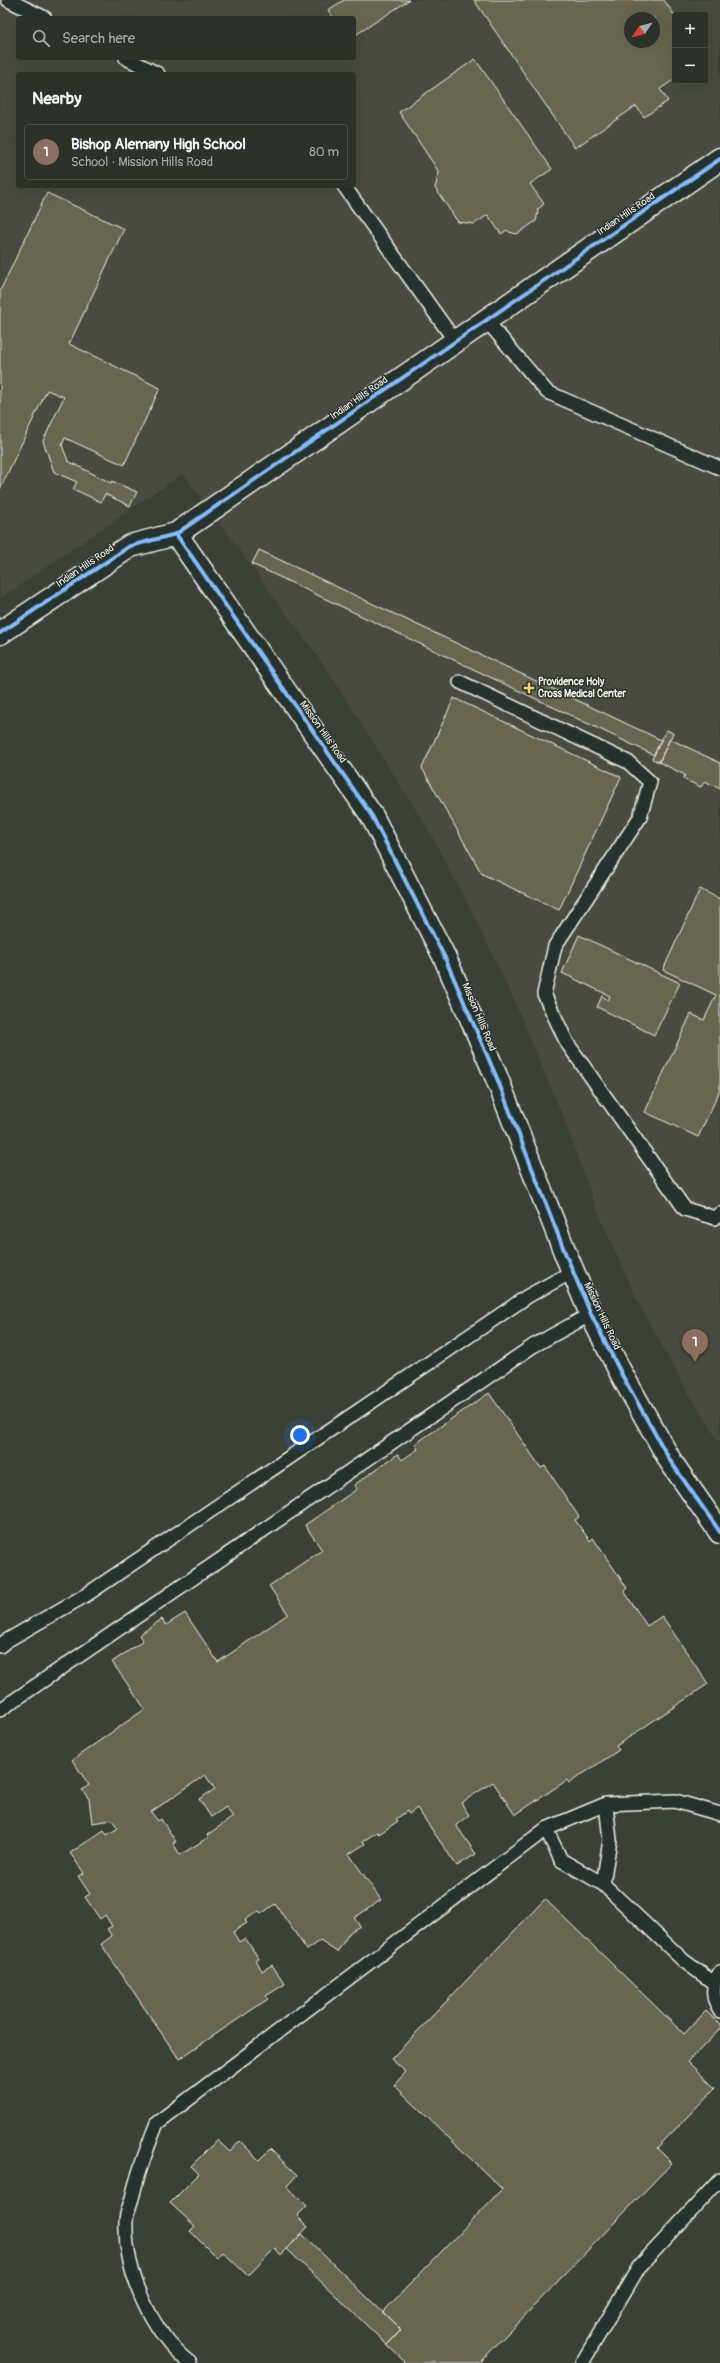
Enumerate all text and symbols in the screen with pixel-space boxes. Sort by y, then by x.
north arrow [624,12,660,48]
map controls [672,12,708,84]
button: + [672,12,708,48]
search box [16,16,356,60]
icon: search [30,27,52,49]
text: Search here [62,29,135,48]
button: − [672,48,708,84]
text: Nearby [32,88,81,109]
text: Bishop Alemany High School [71,135,246,154]
text: 1 [43,144,49,160]
text: 80 m [309,144,339,160]
text: School · Mission Hills Road [71,154,213,170]
street label: Indian Hills Road [595,190,657,238]
street label: Indian Hills Road [328,374,390,422]
street label: Indian Hills Road [54,542,116,590]
place label: Providence Holy Cross Medical Center [538,676,627,700]
marker: Providence Holy Cross Medical Center [523,682,535,694]
street label: Mission Hills Road [297,699,349,765]
street label: Mission Hills Road [459,981,499,1053]
street label: Mission Hills Road [581,1280,623,1352]
pin: 1 [682,1329,708,1362]
your location [290,1425,310,1445]

